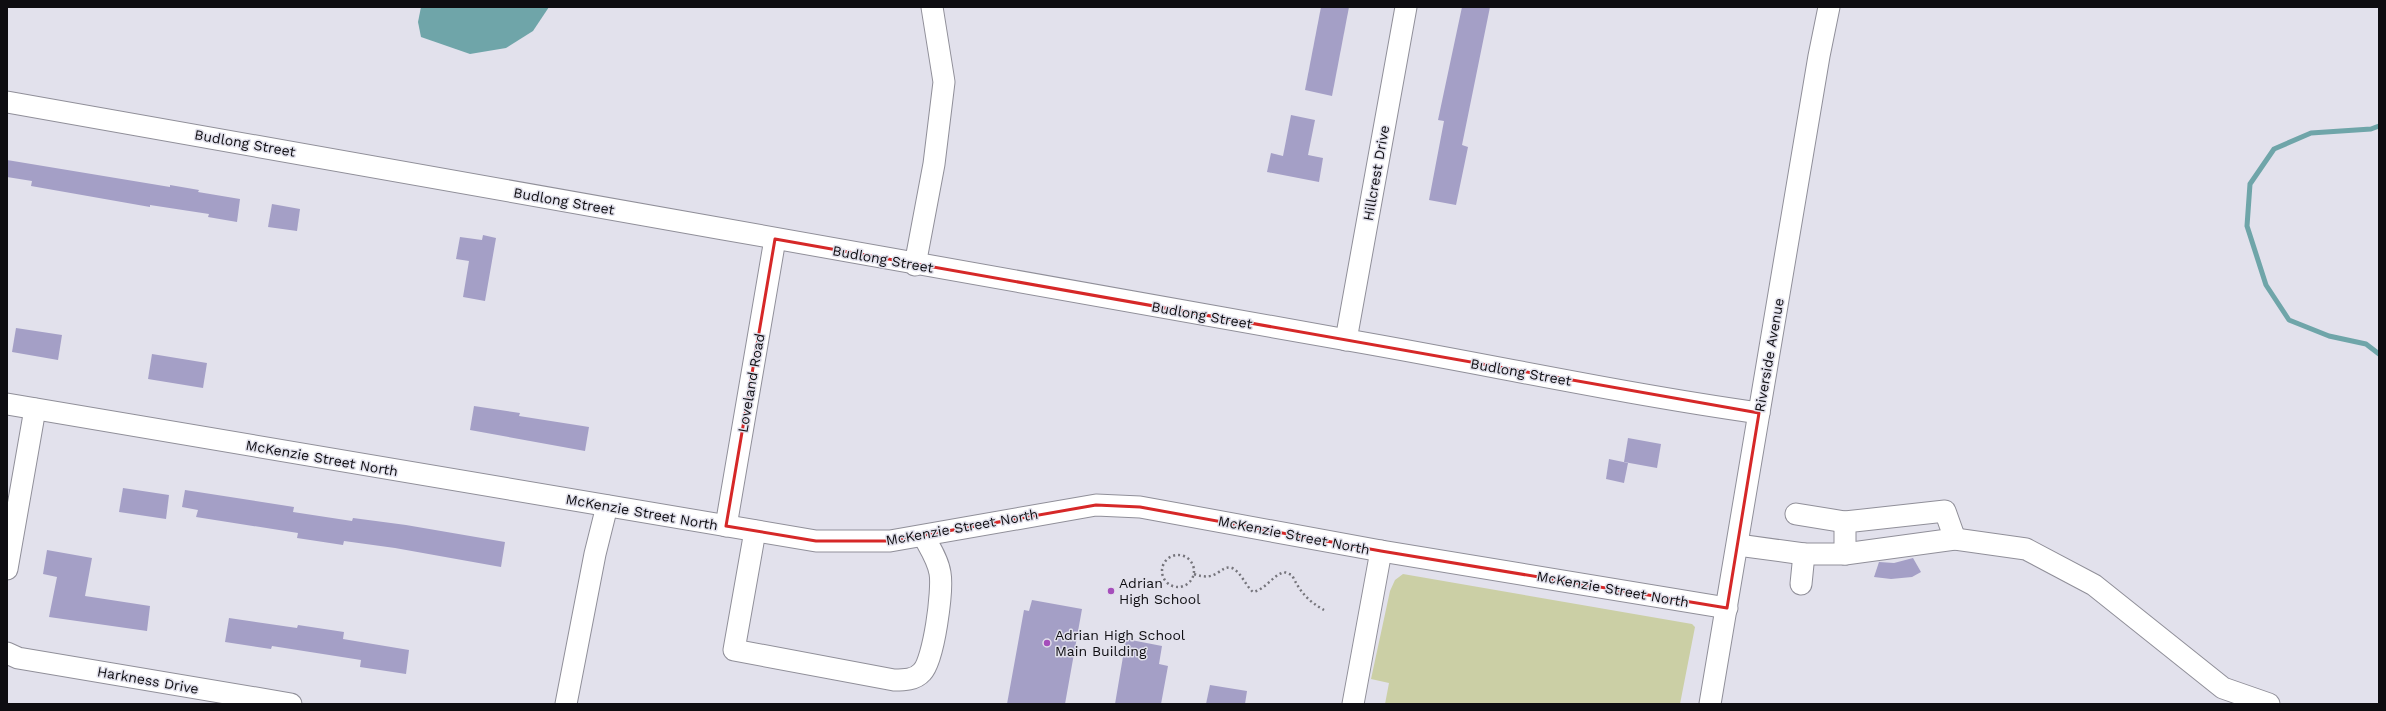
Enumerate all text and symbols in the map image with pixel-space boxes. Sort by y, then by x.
street label: Hillcrest Drive [1360,124,1392,222]
street label: Budlong Street [193,126,297,160]
street label: Budlong Street [512,184,616,218]
street label: Budlong Street [831,242,935,276]
street label: Riverside Avenue [1751,297,1787,413]
street label: Budlong Street [1150,298,1254,332]
street label: Loveland Road [734,332,768,434]
street label: Budlong Street [1469,355,1573,389]
street label: McKenzie Street North [245,437,399,479]
street label: McKenzie Street North [565,491,719,533]
street label: McKenzie Street North [885,506,1039,548]
street label: McKenzie Street North [1217,512,1371,558]
street label: McKenzie Street North [1536,568,1690,610]
place label: Adrian High School [1119,575,1201,607]
marker: Adrian High School [1106,586,1116,596]
place label: Adrian High School Main Building [1055,627,1186,659]
marker: Adrian High School Main Building [1042,638,1052,648]
street label: Harkness Drive [96,663,200,697]

